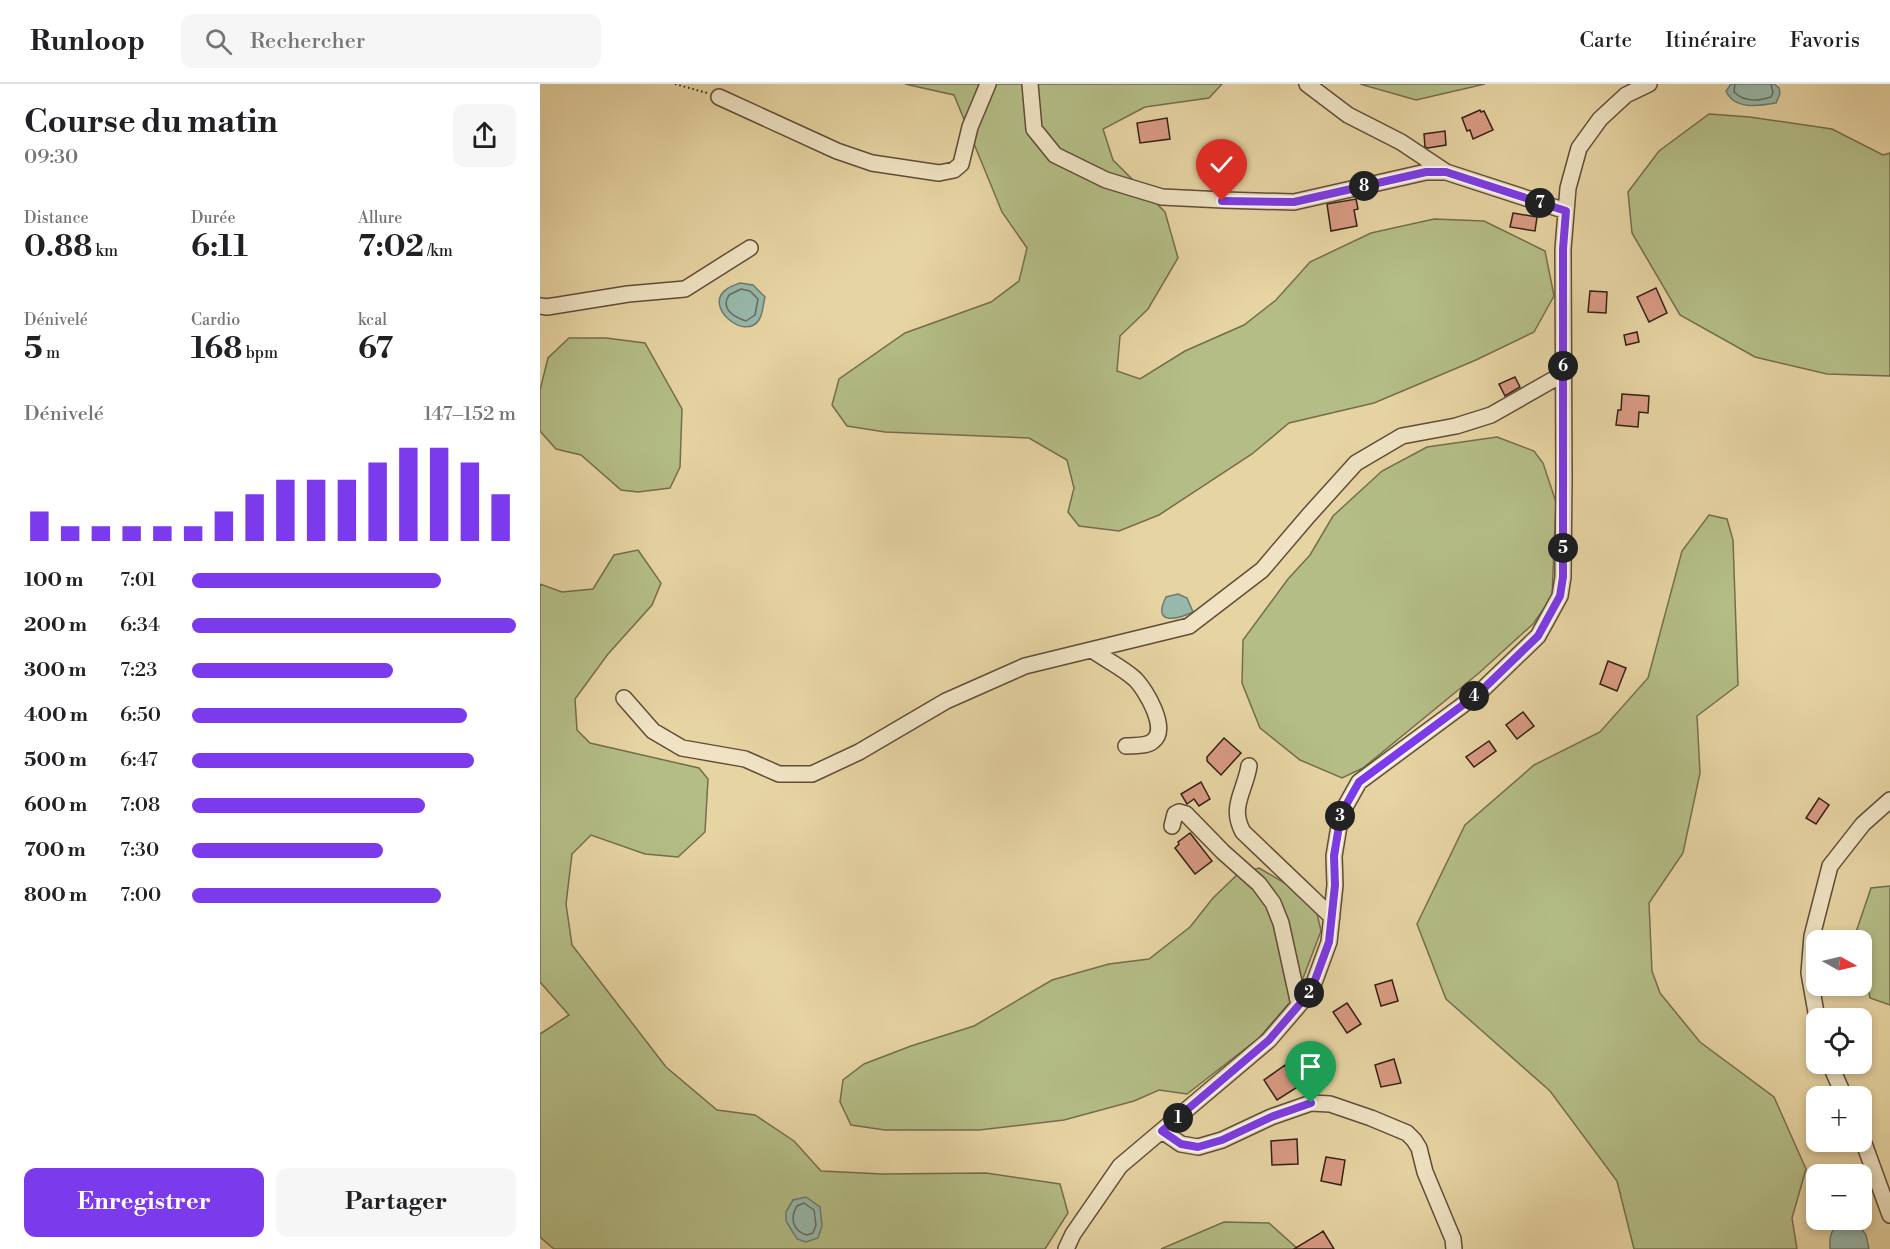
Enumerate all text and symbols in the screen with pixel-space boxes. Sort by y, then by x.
search box [181,14,601,68]
text: Runloop [30,24,145,59]
icon: search [202,25,235,58]
text: Rechercher [250,28,365,55]
text: Carte [1580,28,1632,54]
text: Itinéraire [1665,28,1757,54]
text: Favoris [1790,28,1860,54]
text: Course du matin [24,102,278,143]
button: share [453,104,516,167]
pin [1196,139,1247,201]
text: 09:30 [24,145,78,170]
icon: check [1205,148,1238,181]
pin: 8 [1349,171,1379,201]
text: 8 [1359,176,1369,196]
pin: 7 [1525,188,1555,218]
text: 7 [1535,193,1545,213]
text: Distance [24,208,89,228]
text: Durée [191,208,236,228]
text: Allure [358,208,402,228]
text: 0.88 [24,228,92,266]
text: 6:11 [191,228,248,266]
text: 7:02 [358,228,424,266]
text: km [92,241,118,261]
text: /km [424,241,453,261]
text: Dénivelé [24,310,88,330]
text: Cardio [191,310,240,330]
text: kcal [358,310,387,330]
text: 5 [24,330,43,368]
text: 168 [191,330,242,368]
text: 67 [358,330,393,368]
text: m [43,343,60,363]
text: bpm [242,343,278,363]
pin: 6 [1548,351,1578,381]
text: 6 [1558,356,1568,376]
text: Dénivelé [24,402,104,427]
text: 147–152 m [424,402,516,427]
pin: 5 [1548,533,1578,563]
text: 5 [1558,538,1568,558]
text: 100 m [24,568,83,593]
text: 7:01 [120,568,156,593]
text: 200 m [24,613,87,638]
text: 6:34 [120,613,160,638]
text: 300 m [24,658,87,683]
text: 7:23 [120,658,157,683]
pin: 4 [1459,681,1489,711]
text: 4 [1469,686,1479,706]
text: 400 m [24,703,88,728]
text: 6:50 [120,703,161,728]
text: 500 m [24,748,87,773]
text: 6:47 [120,748,158,773]
text: 600 m [24,793,87,818]
text: 7:08 [120,793,160,818]
pin: 3 [1325,801,1355,831]
text: 3 [1335,806,1345,826]
text: 700 m [24,838,86,863]
text: 7:30 [120,838,159,863]
text: 800 m [24,883,87,908]
text: 7:00 [120,883,161,908]
north arrow [1806,930,1872,996]
map controls [1806,930,1872,1230]
pin: 2 [1294,978,1324,1008]
text: 2 [1304,983,1314,1003]
button: locate [1806,1008,1872,1074]
pin [1285,1041,1336,1103]
icon: arrive [1294,1050,1327,1083]
button: + [1806,1086,1872,1152]
pin: 1 [1163,1103,1193,1133]
text: 1 [1174,1108,1182,1128]
button: − [1806,1164,1872,1230]
button: Enregistrer [24,1168,264,1237]
button: Partager [276,1168,516,1237]

